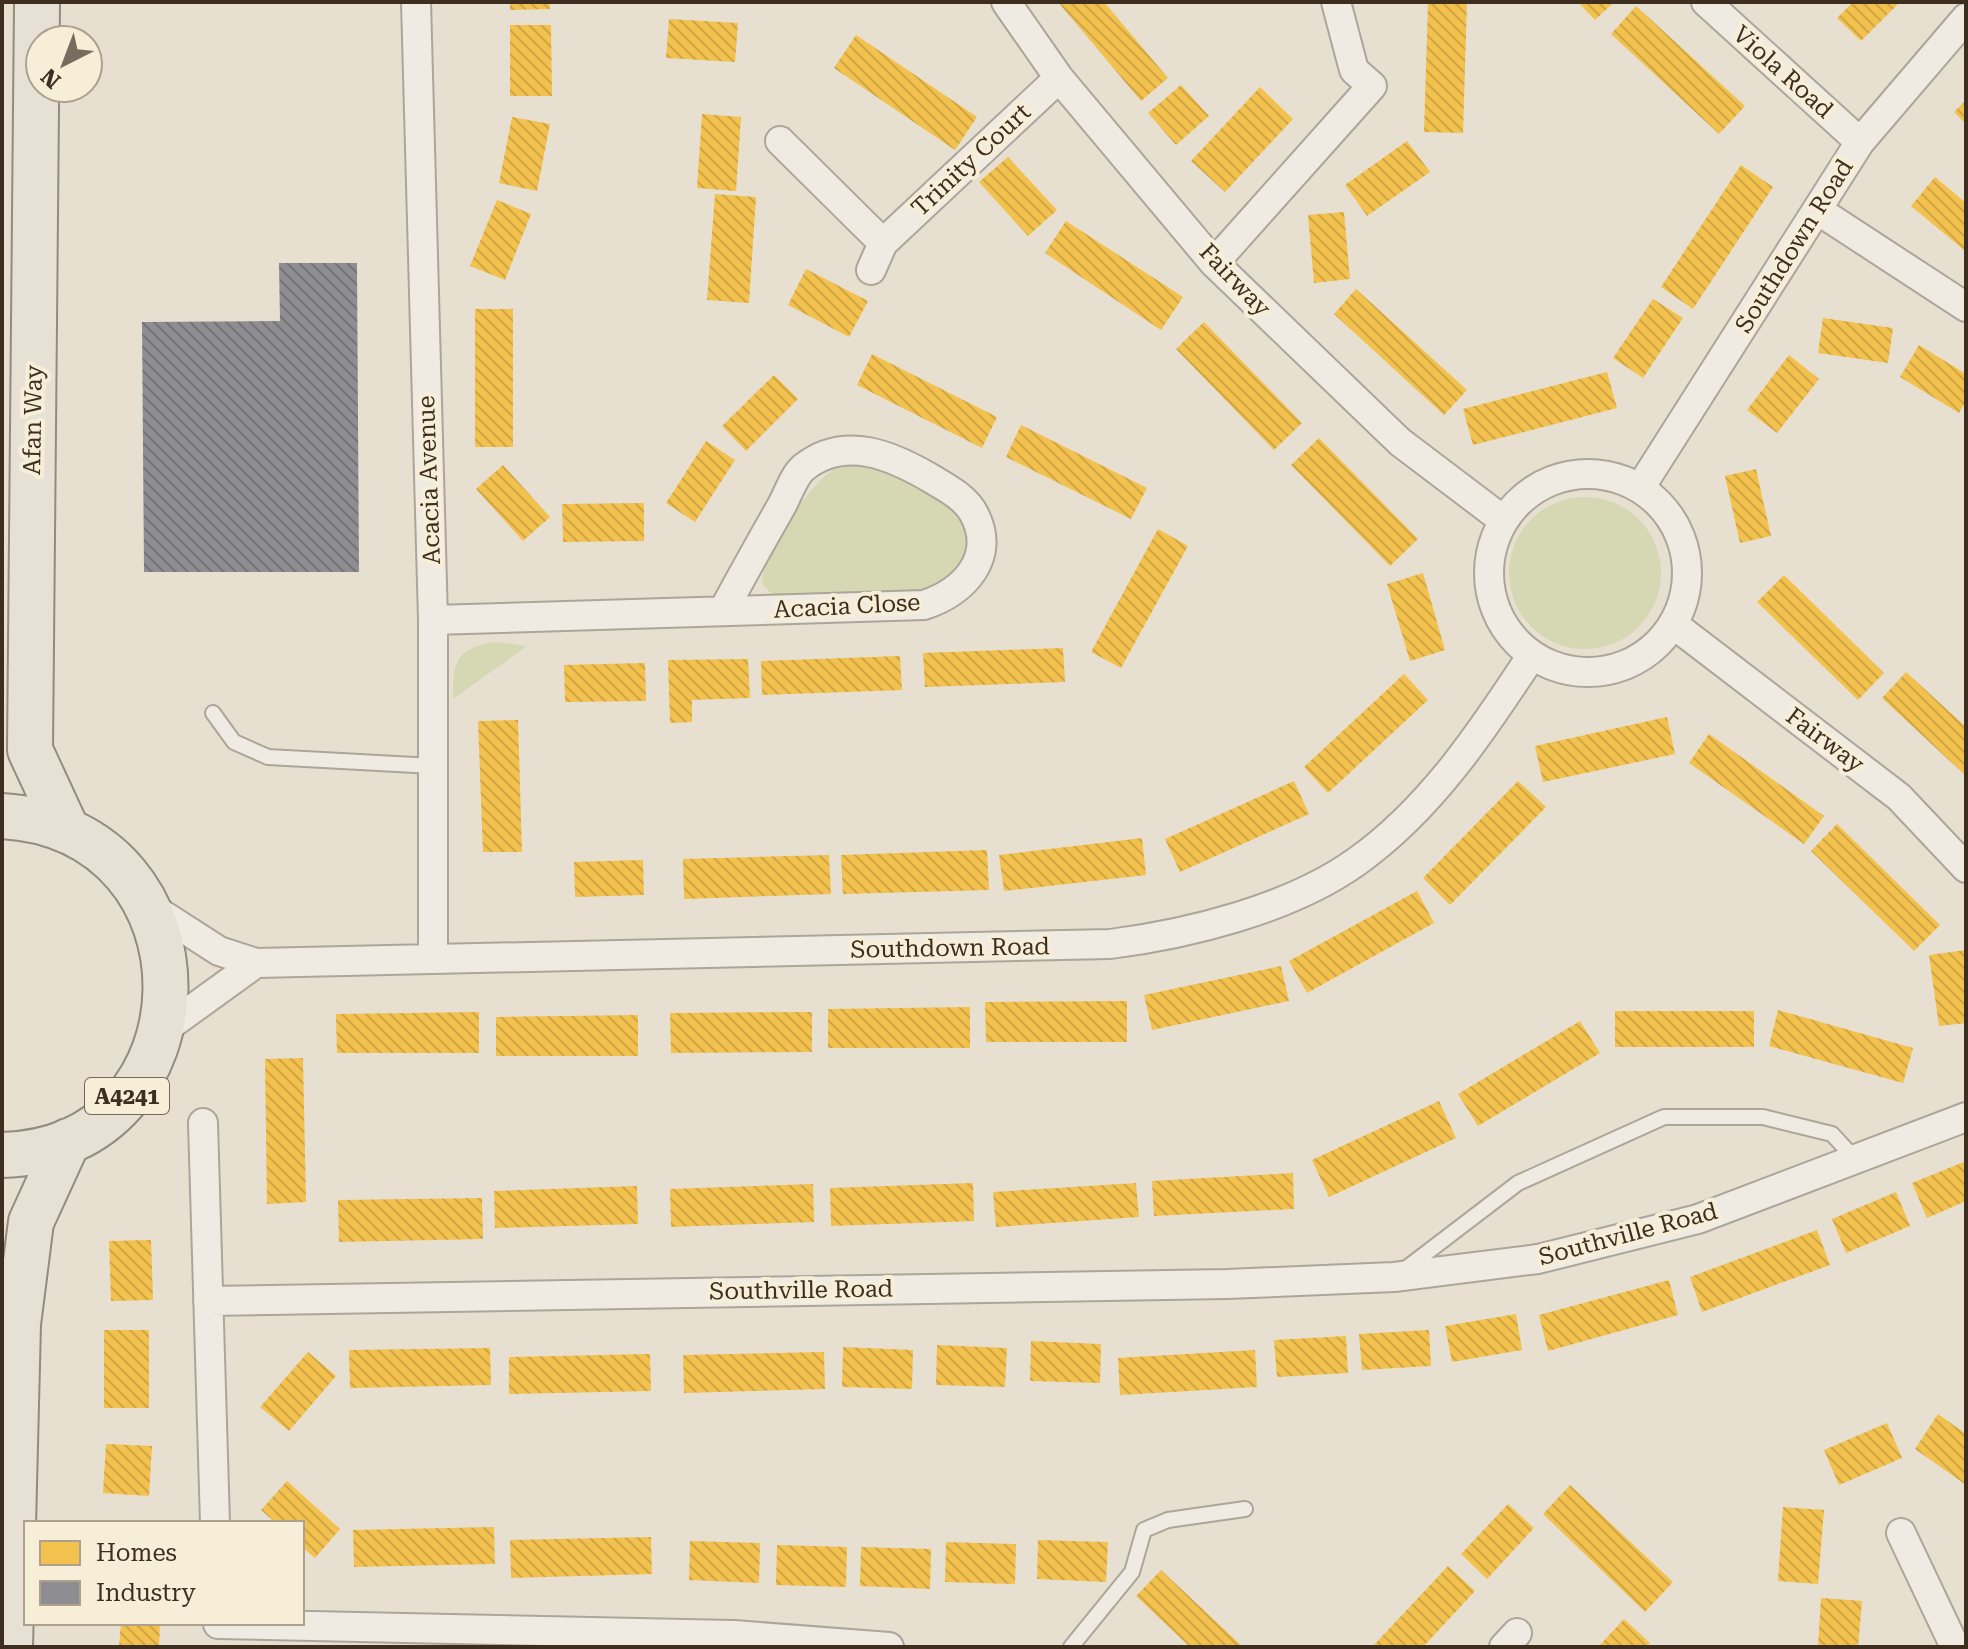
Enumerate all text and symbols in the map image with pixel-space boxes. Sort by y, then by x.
street label: Viola Road [1727,20,1839,124]
north arrow [24,24,104,104]
text: N [36,63,66,93]
street label: Trinity Court [906,98,1036,222]
street label: Southdown Road [1729,154,1859,338]
street label: Fairway [1194,238,1277,323]
street label: Afan Way [18,364,48,475]
street label: Acacia Avenue [412,395,446,565]
street label: Acacia Close [773,588,921,624]
street label: Fairway [1781,702,1870,779]
street label: Southdown Road [850,932,1050,964]
road number: A4241 [85,1078,169,1114]
street label: Southville Road [1536,1197,1720,1271]
street label: Southville Road [709,1274,893,1306]
legend [24,1521,304,1625]
text: Homes [96,1539,177,1567]
text: Industry [96,1579,197,1607]

